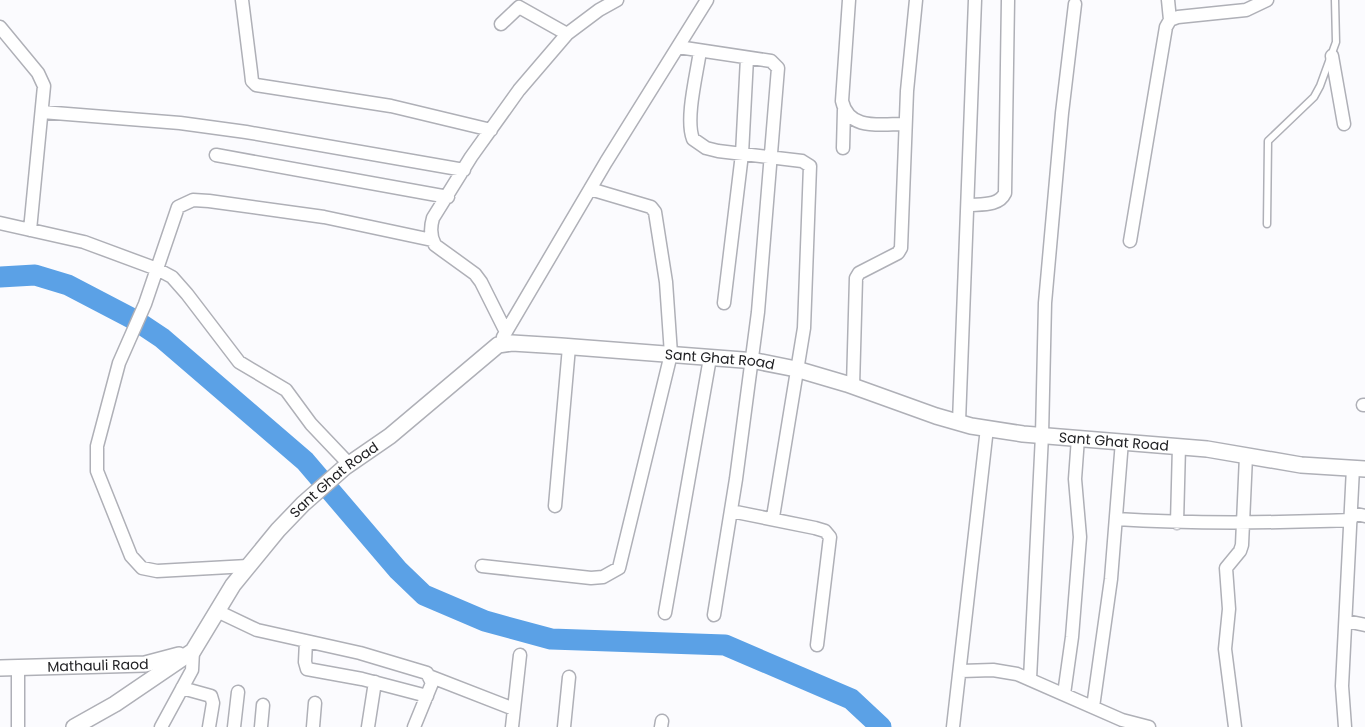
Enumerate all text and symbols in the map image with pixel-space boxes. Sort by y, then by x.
street label: Sant Ghat Road [664,344,776,374]
street label: Sant Ghat Road [1058,427,1170,456]
street label: Sant Ghat Road [285,437,382,522]
street label: Mathauli Raod [47,654,149,677]

